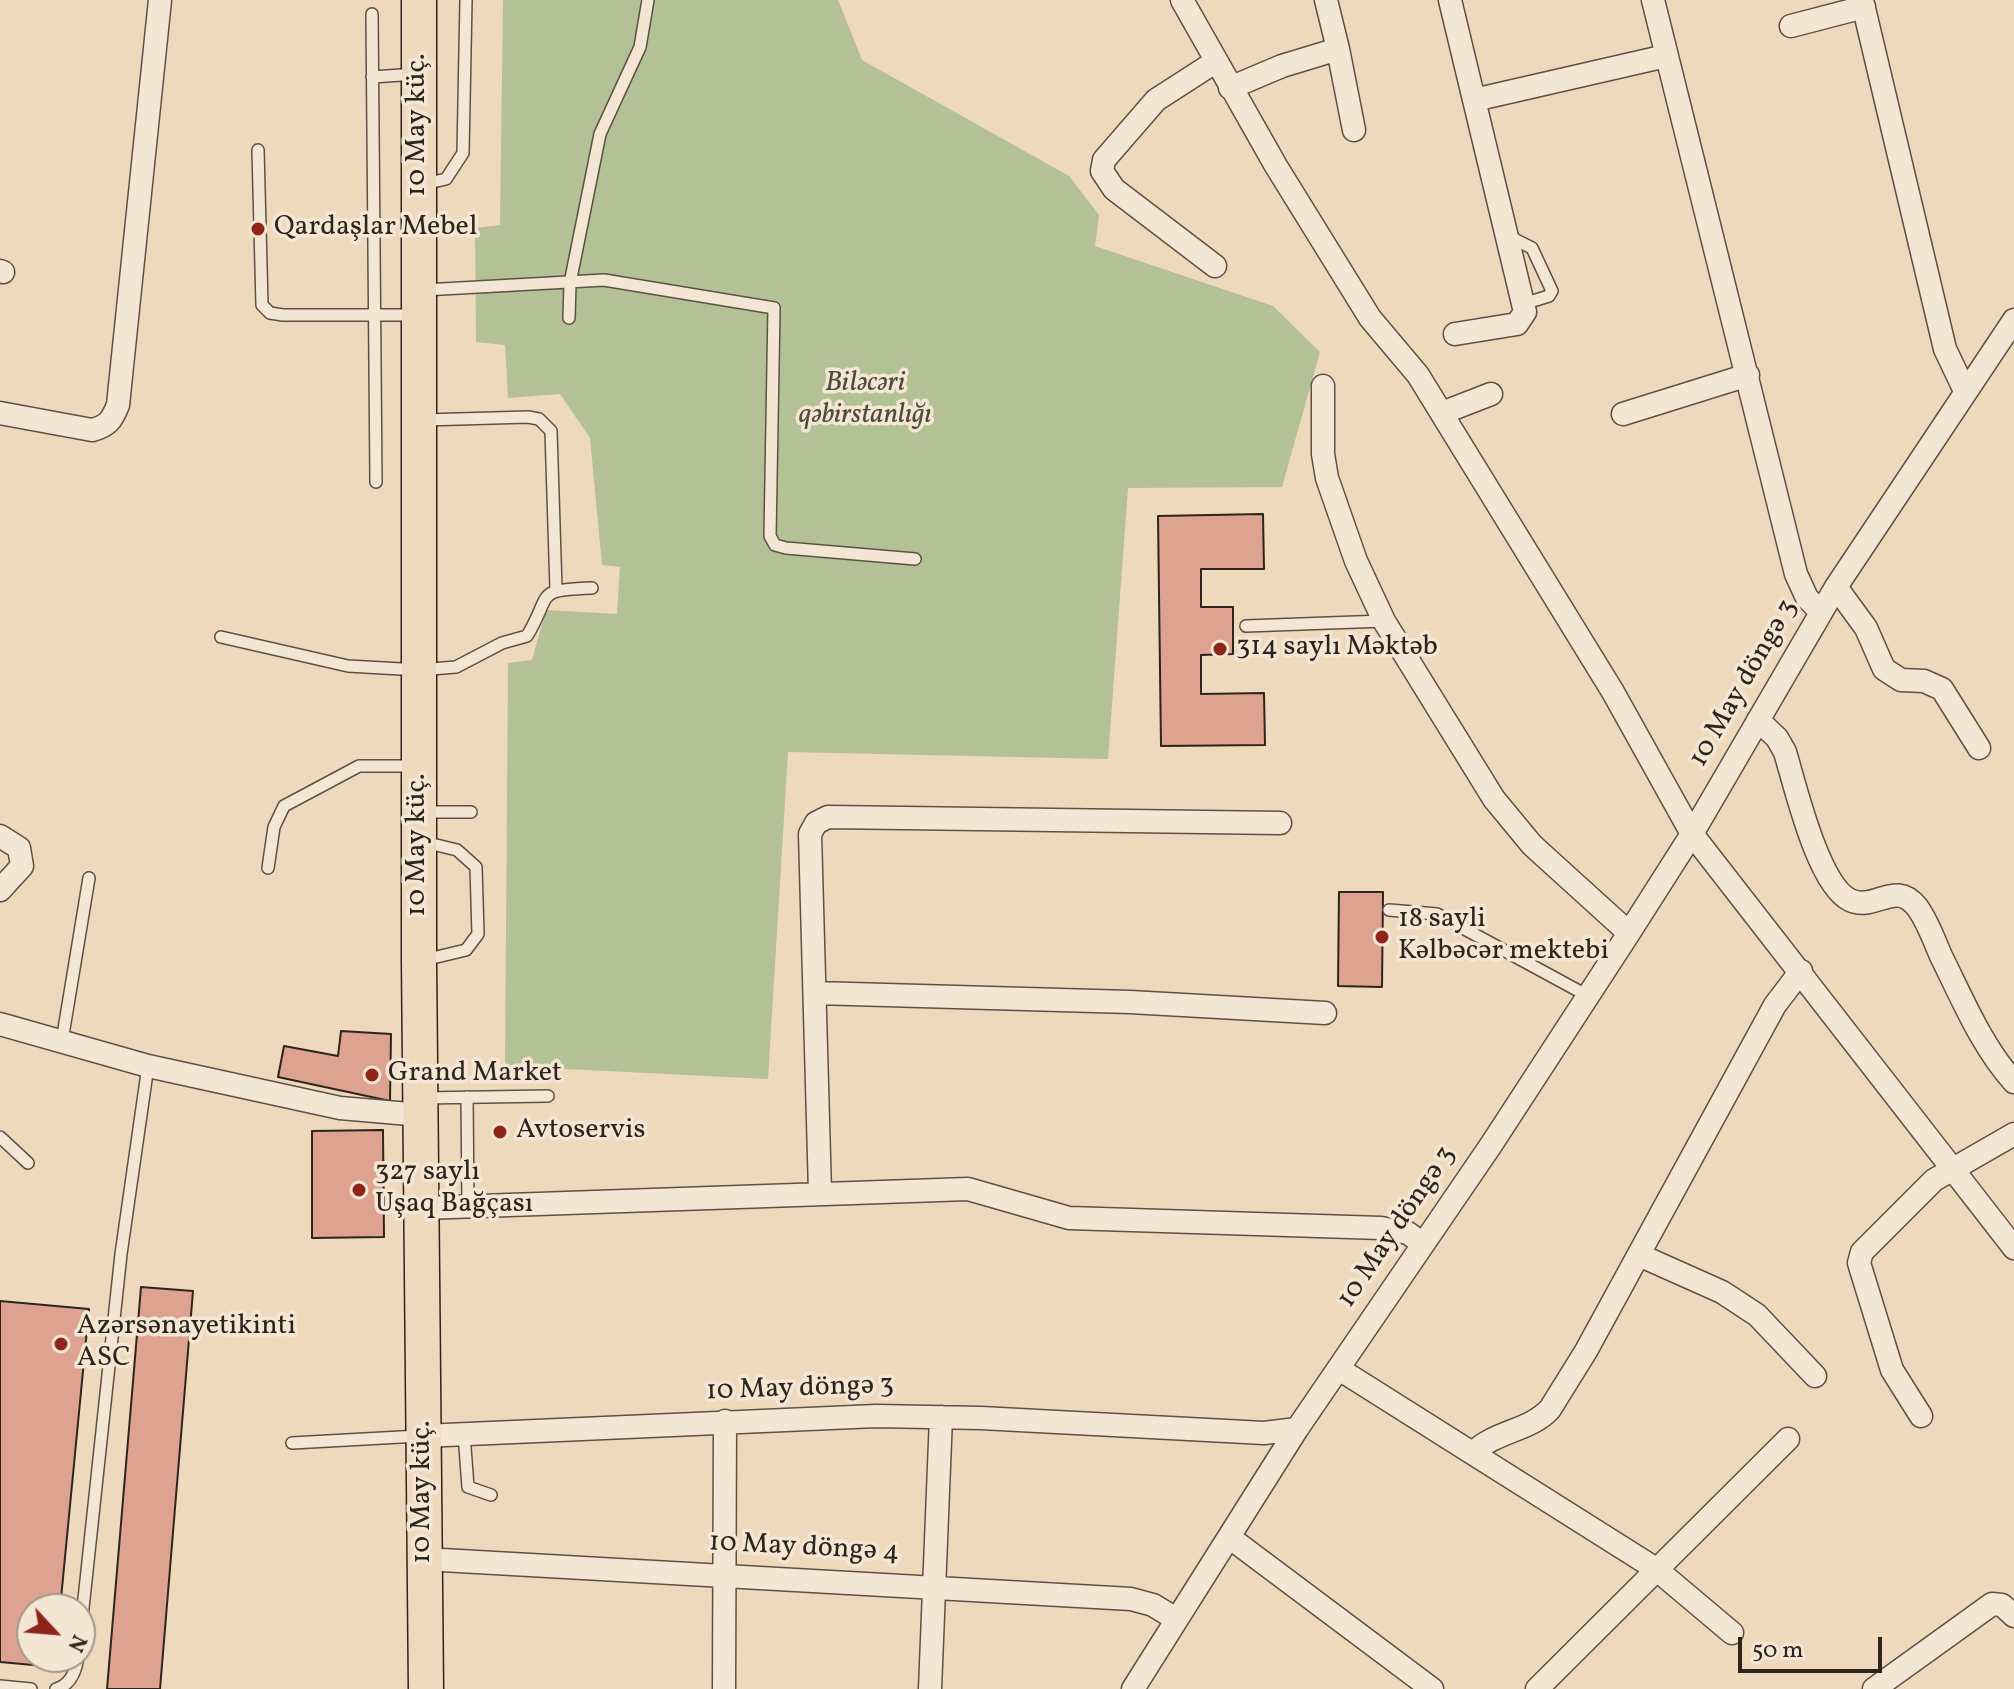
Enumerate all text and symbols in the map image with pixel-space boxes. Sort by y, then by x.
street label: 10 May küç. [402,53,436,197]
place label: Qardaşlar Mebel [274,212,477,246]
marker: Qardaşlar Mebel [249,220,267,238]
park label: Biləcəri qəbirstanlığı [799,368,931,434]
street label: 10 May döngə 3 [1683,594,1807,774]
place label: 314 saylı Məktəb [1236,632,1438,666]
marker: 314 saylı Məktəb [1211,640,1229,658]
street label: 10 May küç. [402,773,436,917]
place label: 18 sayli Kəlbəcər mektebi [1398,904,1609,970]
marker: 18 sayli Kəlbəcər mektebi [1373,928,1391,946]
place label: Grand Market [388,1058,562,1092]
marker: Grand Market [363,1066,381,1084]
place label: Avtoservis [516,1115,645,1149]
marker: Avtoservis [491,1123,509,1141]
street label: 10 May döngə 3 [1331,1141,1465,1315]
place label: 327 saylı Uşaq Bağçası [375,1157,533,1223]
marker: 327 saylı Uşaq Bağçası [350,1181,368,1199]
place label: Azərsənayetikinti ASC [77,1311,296,1377]
marker: Azərsənayetikinti ASC [52,1335,70,1353]
street label: 10 May döngə 3 [705,1370,895,1410]
street label: 10 May küç. [407,1420,441,1564]
street label: 10 May döngə 4 [708,1527,900,1571]
north arrow [16,1593,96,1673]
scale bar [1742,1621,1886,1671]
text: N [59,1629,94,1657]
text: 50 m [1752,1634,1804,1668]

